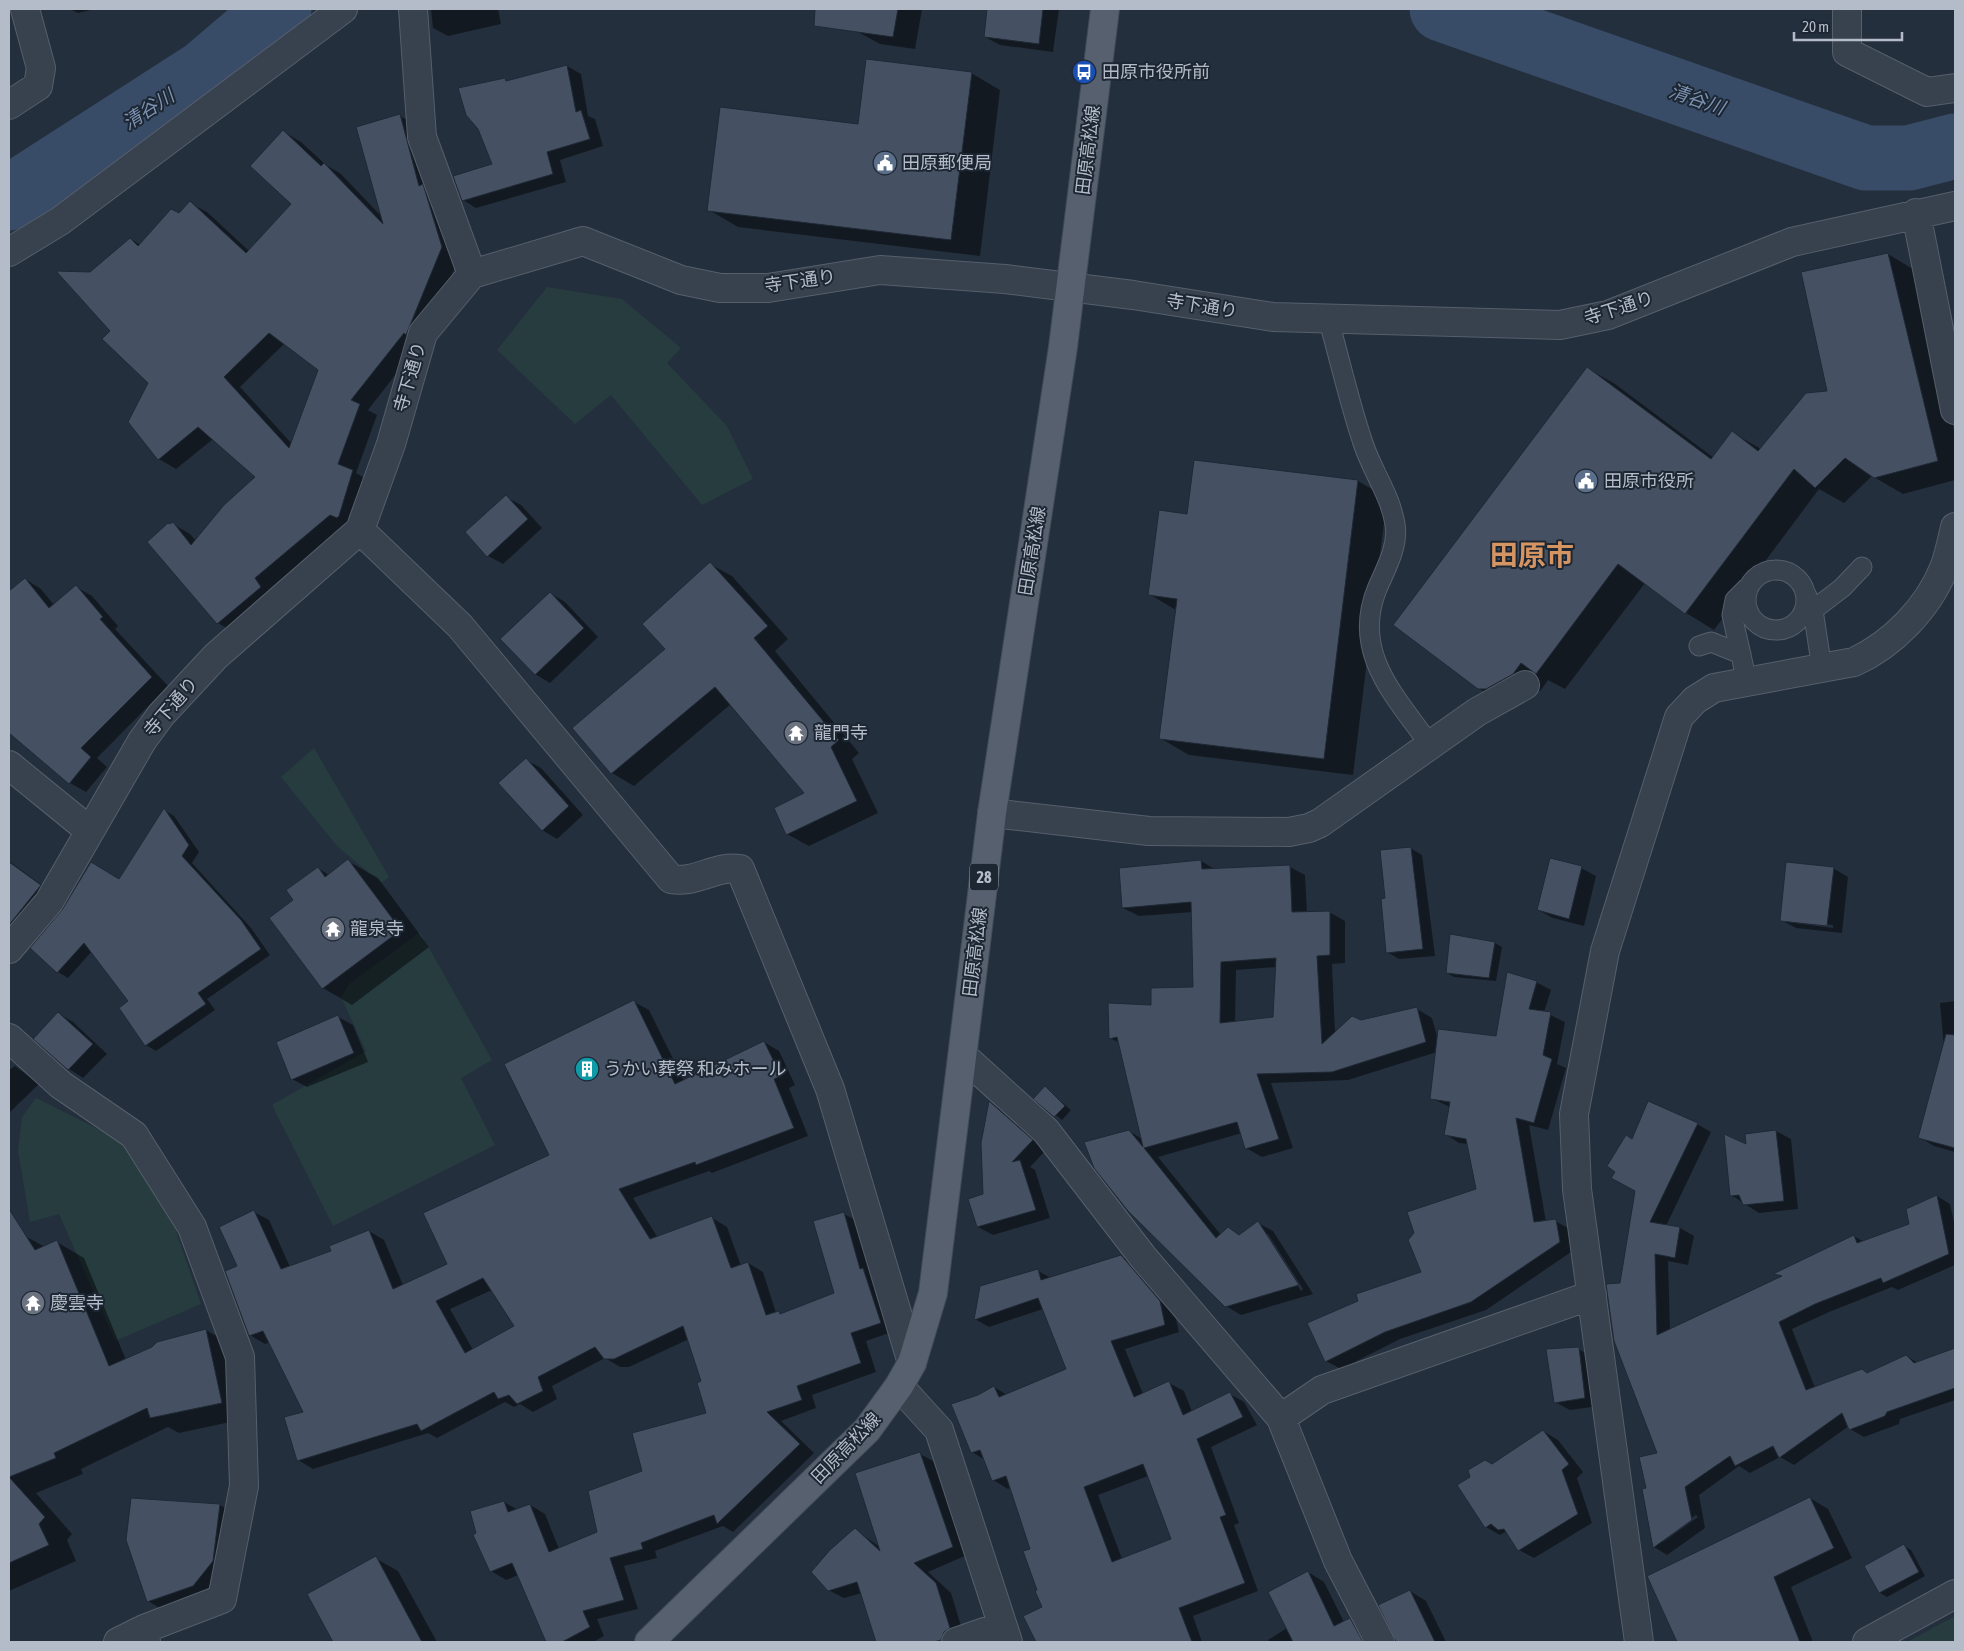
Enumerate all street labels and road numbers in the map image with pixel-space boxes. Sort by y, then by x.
street label: 田原高松線 [1072,104,1103,196]
street label: 寺下通り [763,265,837,296]
street label: 寺下通り [1581,286,1656,329]
street label: 寺下通り [1165,290,1239,322]
street label: 寺下通り [390,339,430,414]
street label: 田原高松線 [1014,505,1049,597]
street label: 寺下通り [139,673,202,741]
road number: 28 [970,864,998,890]
street label: 田原高松線 [959,906,990,998]
street label: 田原高松線 [807,1408,884,1487]

